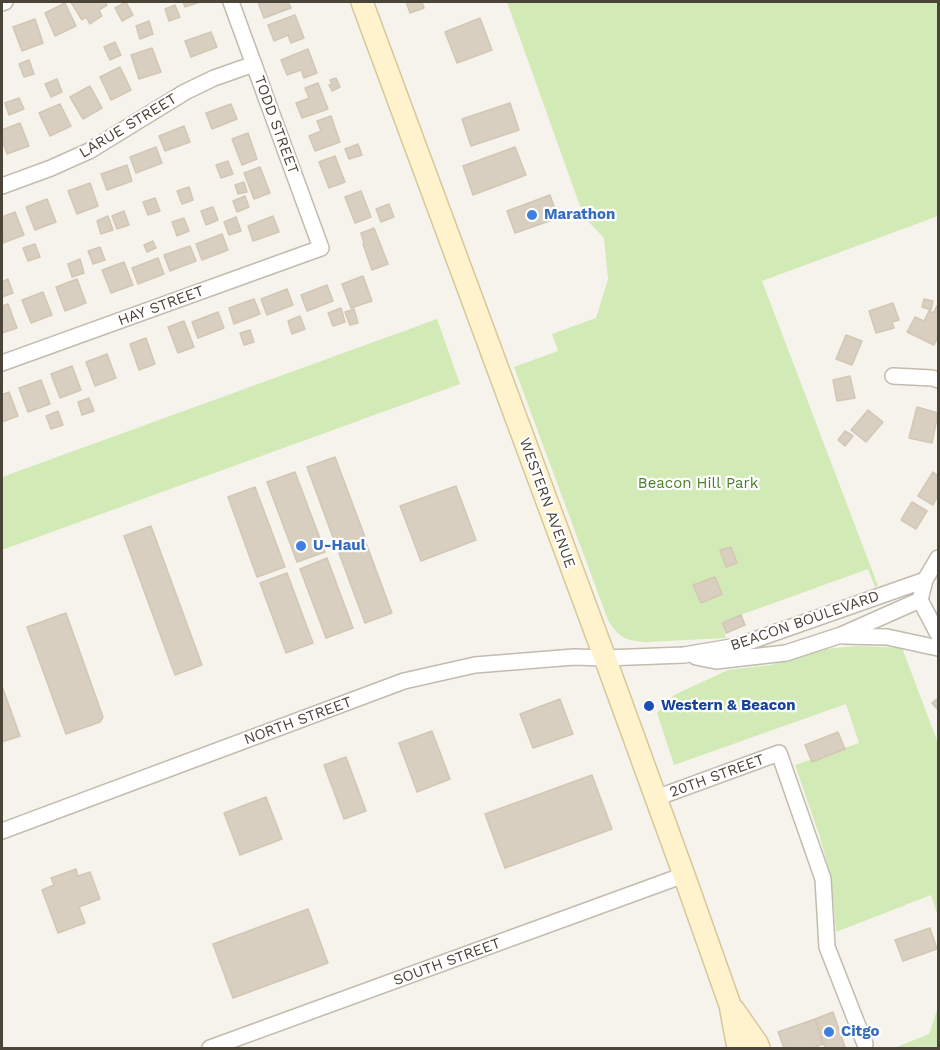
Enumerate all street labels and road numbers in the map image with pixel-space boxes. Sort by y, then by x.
street label: TODD STREET [250,73,302,177]
street label: LARUE STREET [76,90,180,162]
street label: HAY STREET [116,282,206,330]
street label: WESTERN AVENUE [515,435,579,571]
street label: BEACON BOULEVARD [728,587,882,655]
street label: NORTH STREET [242,693,354,749]
street label: 20TH STREET [667,750,767,802]
street label: SOUTH STREET [391,934,503,990]

